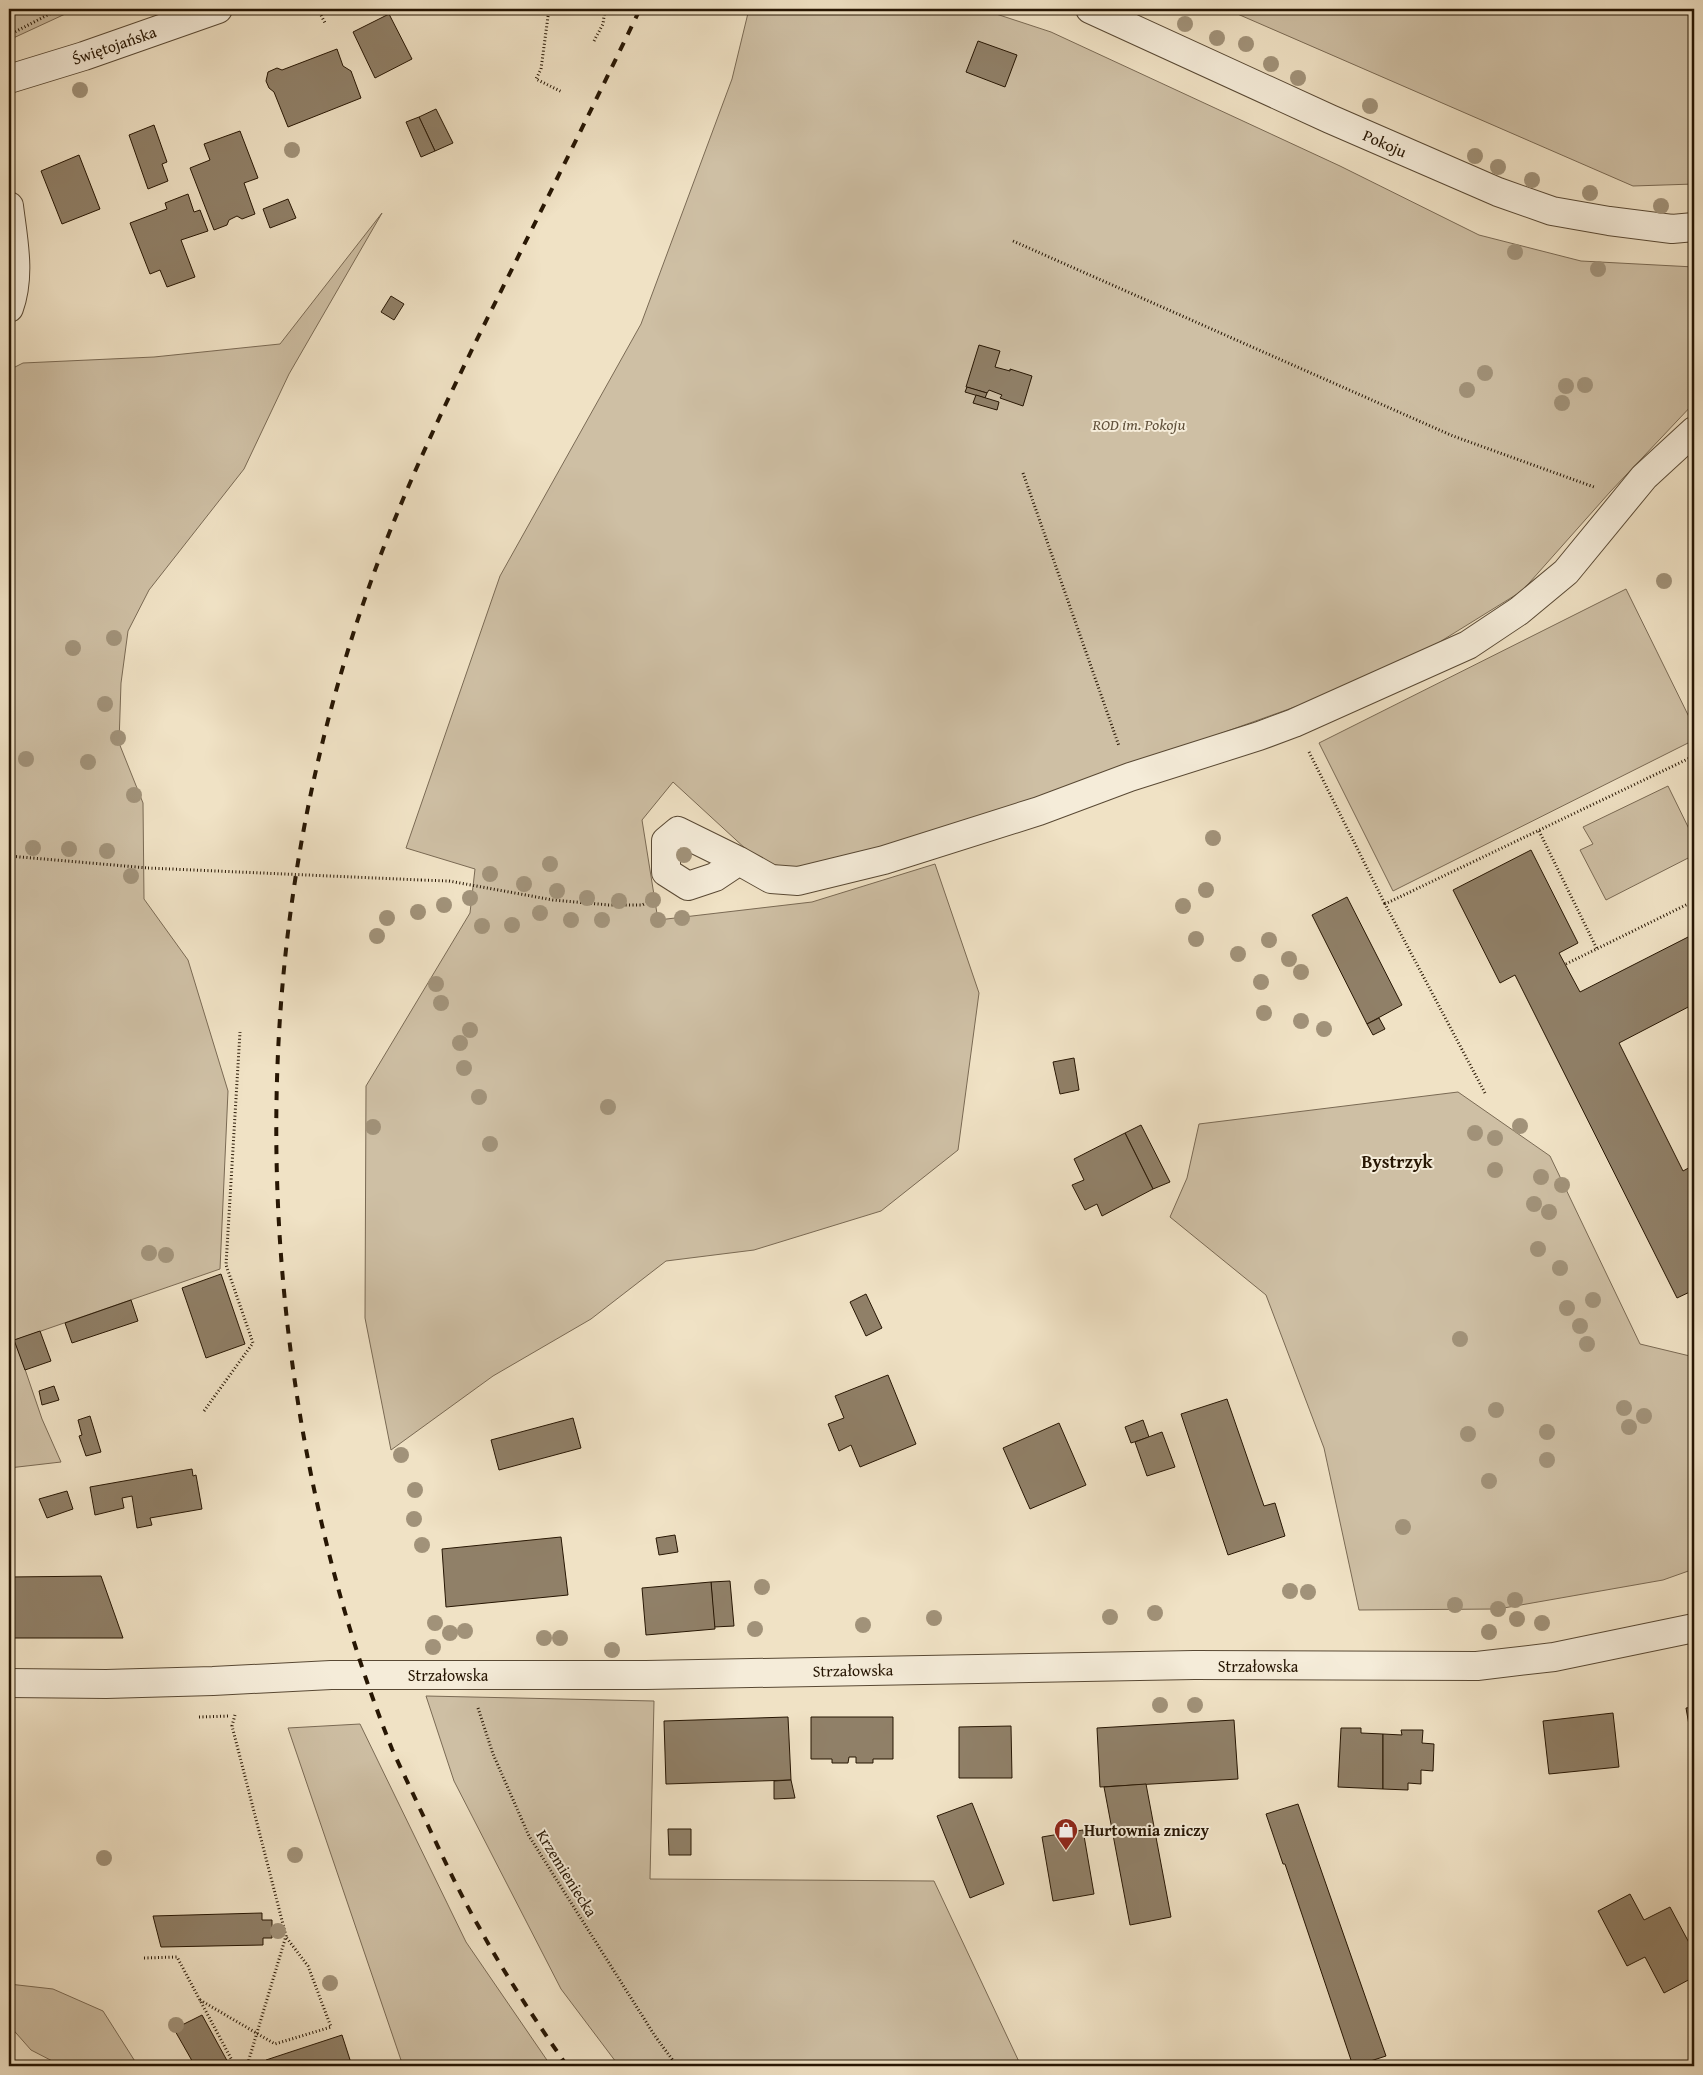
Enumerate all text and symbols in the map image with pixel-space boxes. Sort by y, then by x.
street label: Świętojańska [69,19,160,71]
street label: Pokoju [1359,123,1411,163]
park label: ROD im. Pokoju [1091,412,1186,436]
district label: Bystrzyk [1361,1148,1433,1175]
street label: Strzałowska [1218,1654,1299,1678]
street label: Strzałowska [812,1657,894,1683]
street label: Strzałowska [408,1663,489,1687]
shop icon: Hurtownia zniczy [1053,1817,1079,1851]
place label: Hurtownia zniczy [1084,1818,1210,1842]
street label: Krzemieniecka [531,1825,604,1922]

